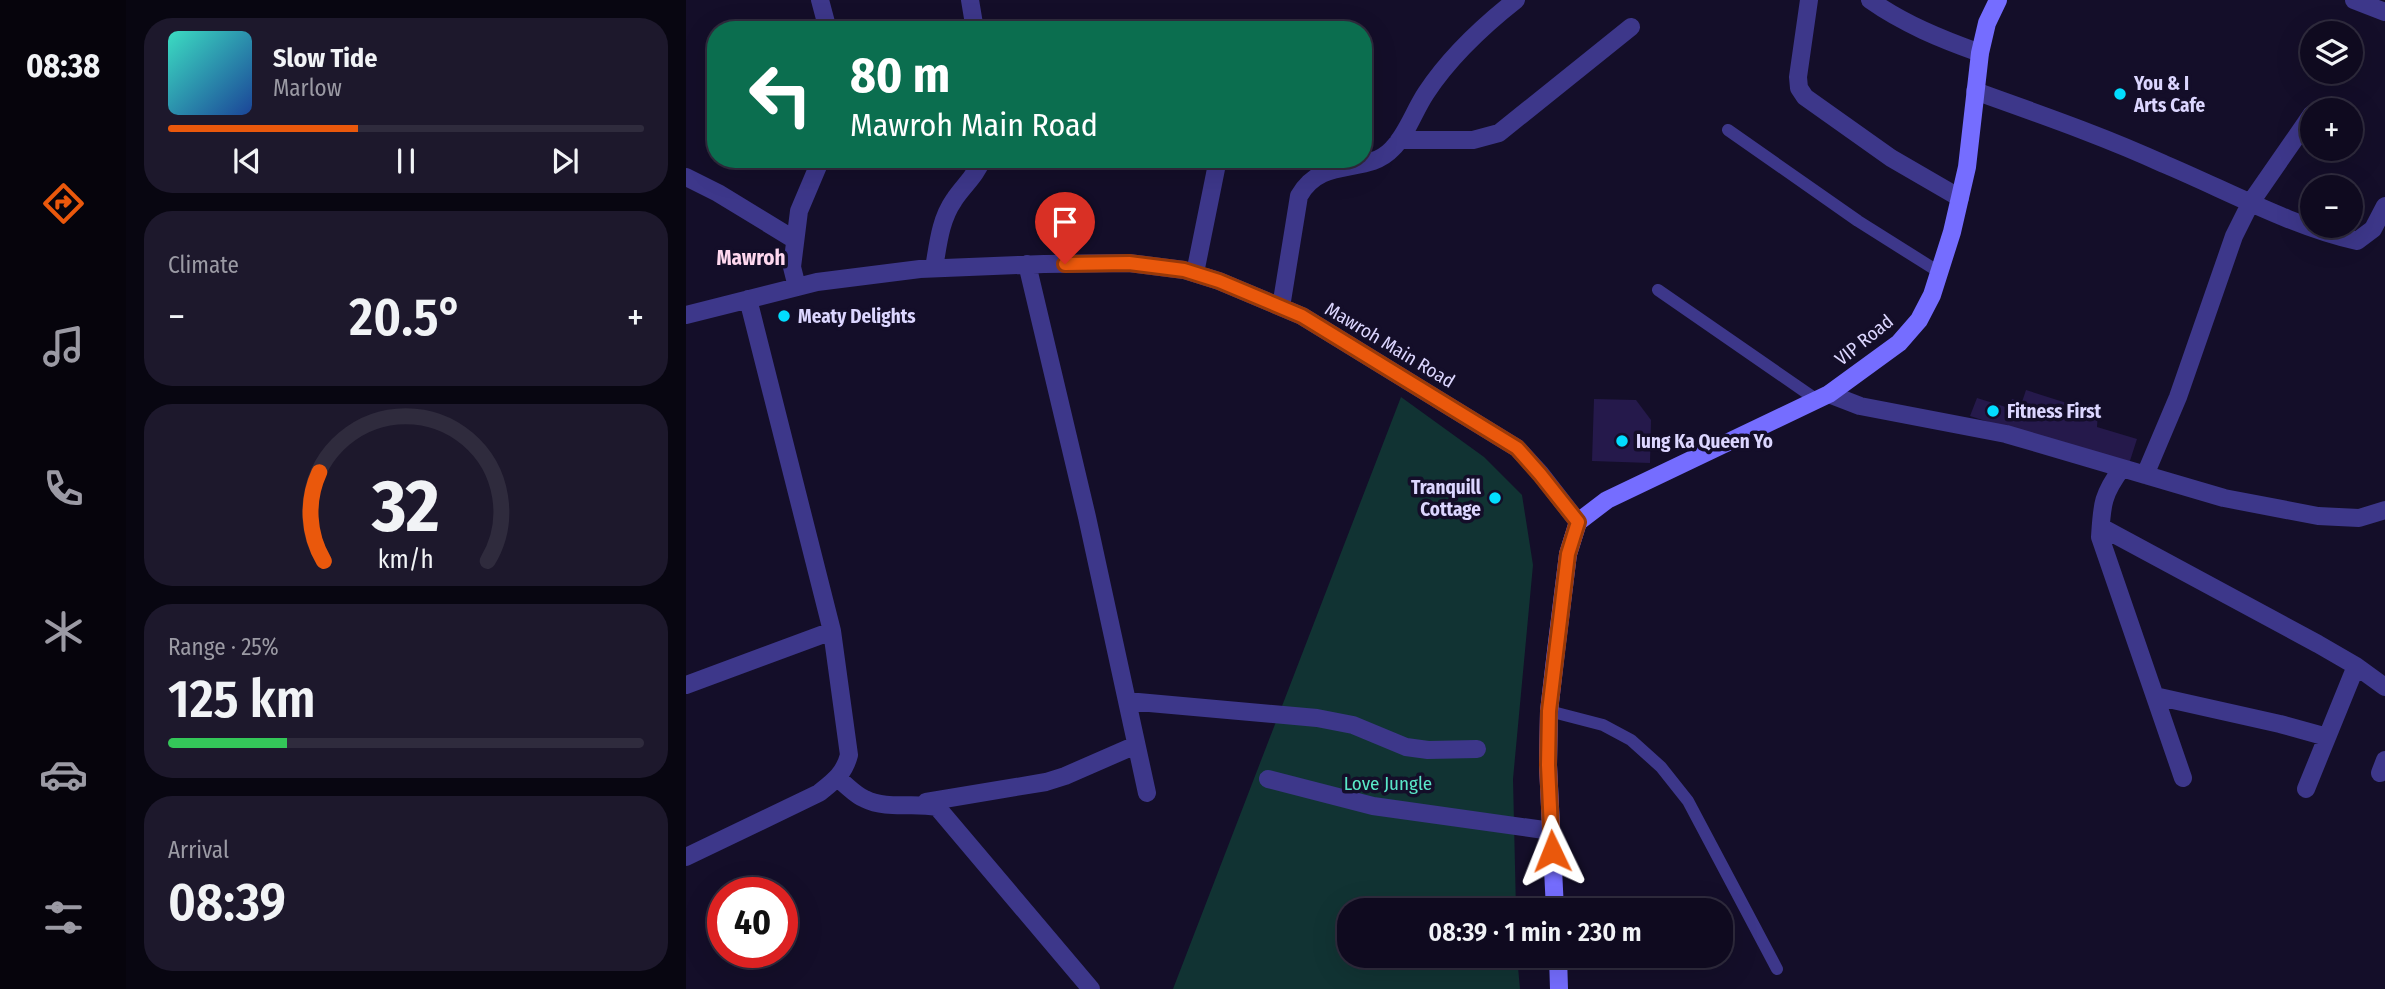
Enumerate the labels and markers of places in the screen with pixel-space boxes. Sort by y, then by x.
place label: You & I Arts Cafe [2133,72,2206,117]
marker: You & I Arts Cafe [2112,86,2128,102]
pin [1035,192,1095,264]
place label: Meaty Delights [798,305,916,328]
marker: Meaty Delights [776,308,792,324]
place label: Fitness First [2007,400,2102,423]
marker: Fitness First [1985,403,2001,419]
place label: Iung Ka Queen Yo [1636,430,1773,453]
marker: Iung Ka Queen Yo [1614,433,1630,449]
place label: Tranquill Cottage [1411,476,1482,521]
marker: Tranquill Cottage [1487,490,1503,506]

